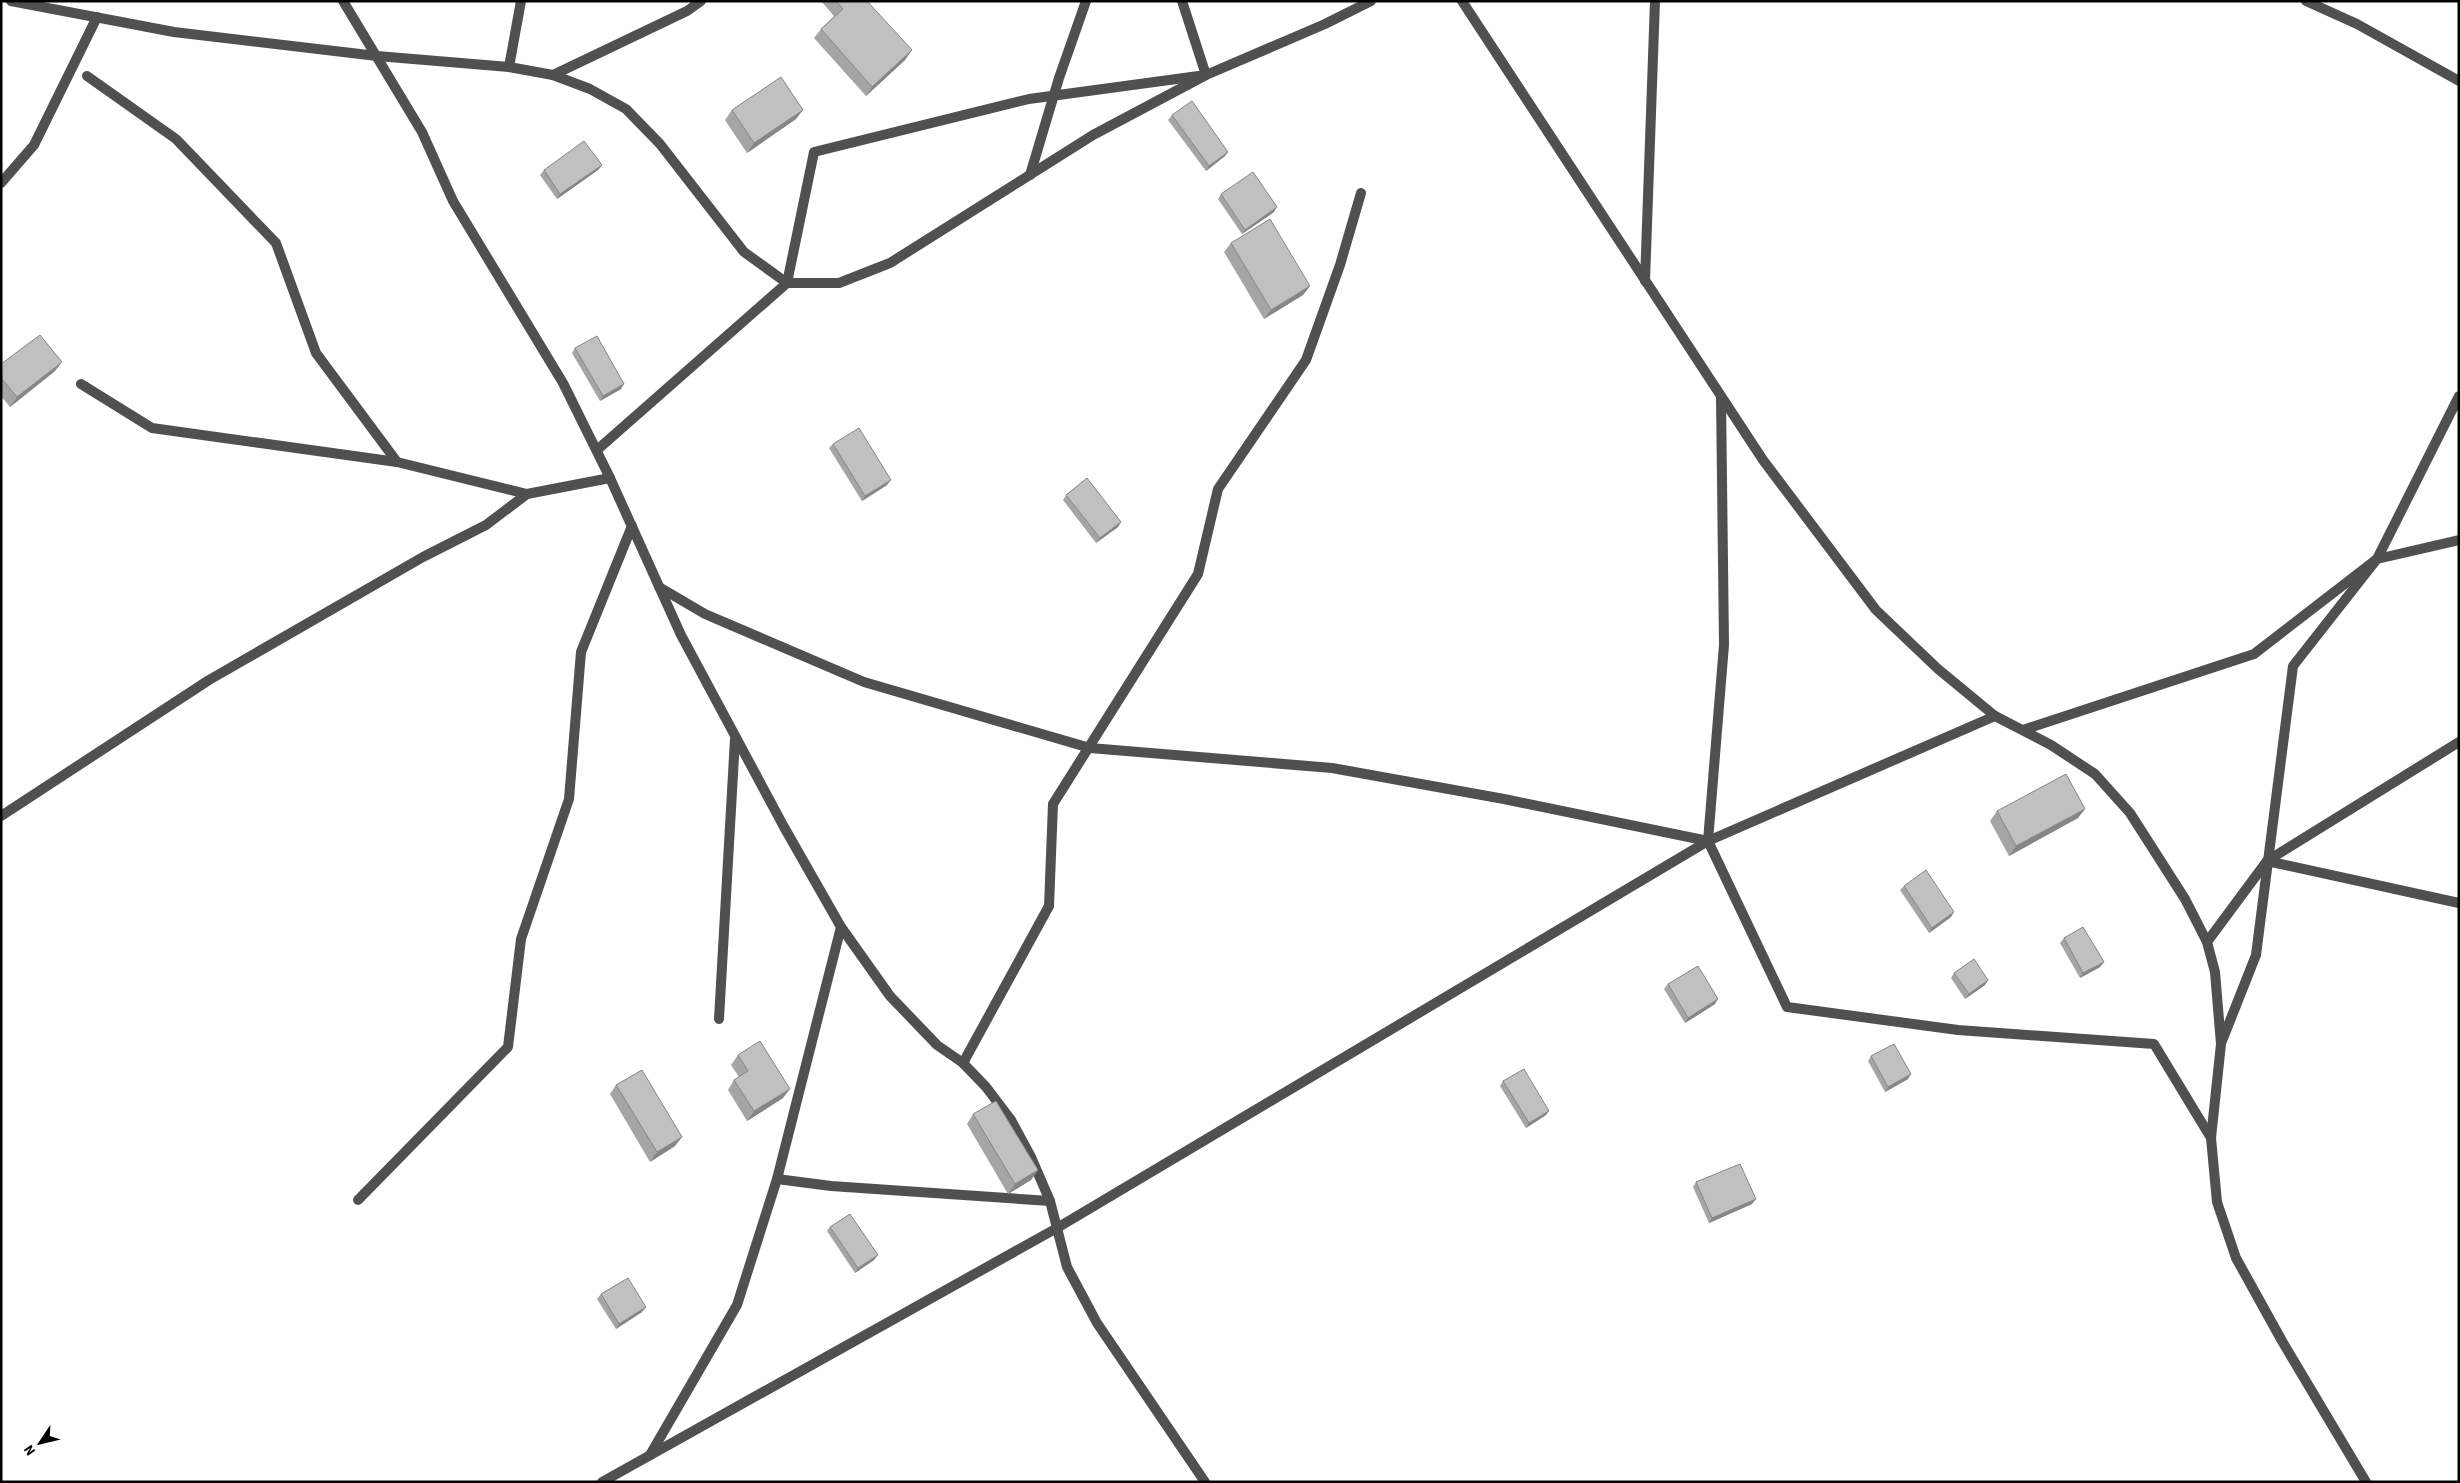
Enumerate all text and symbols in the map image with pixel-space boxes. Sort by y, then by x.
north arrow [15,1418,65,1468]
text: N [19,1440,41,1459]

